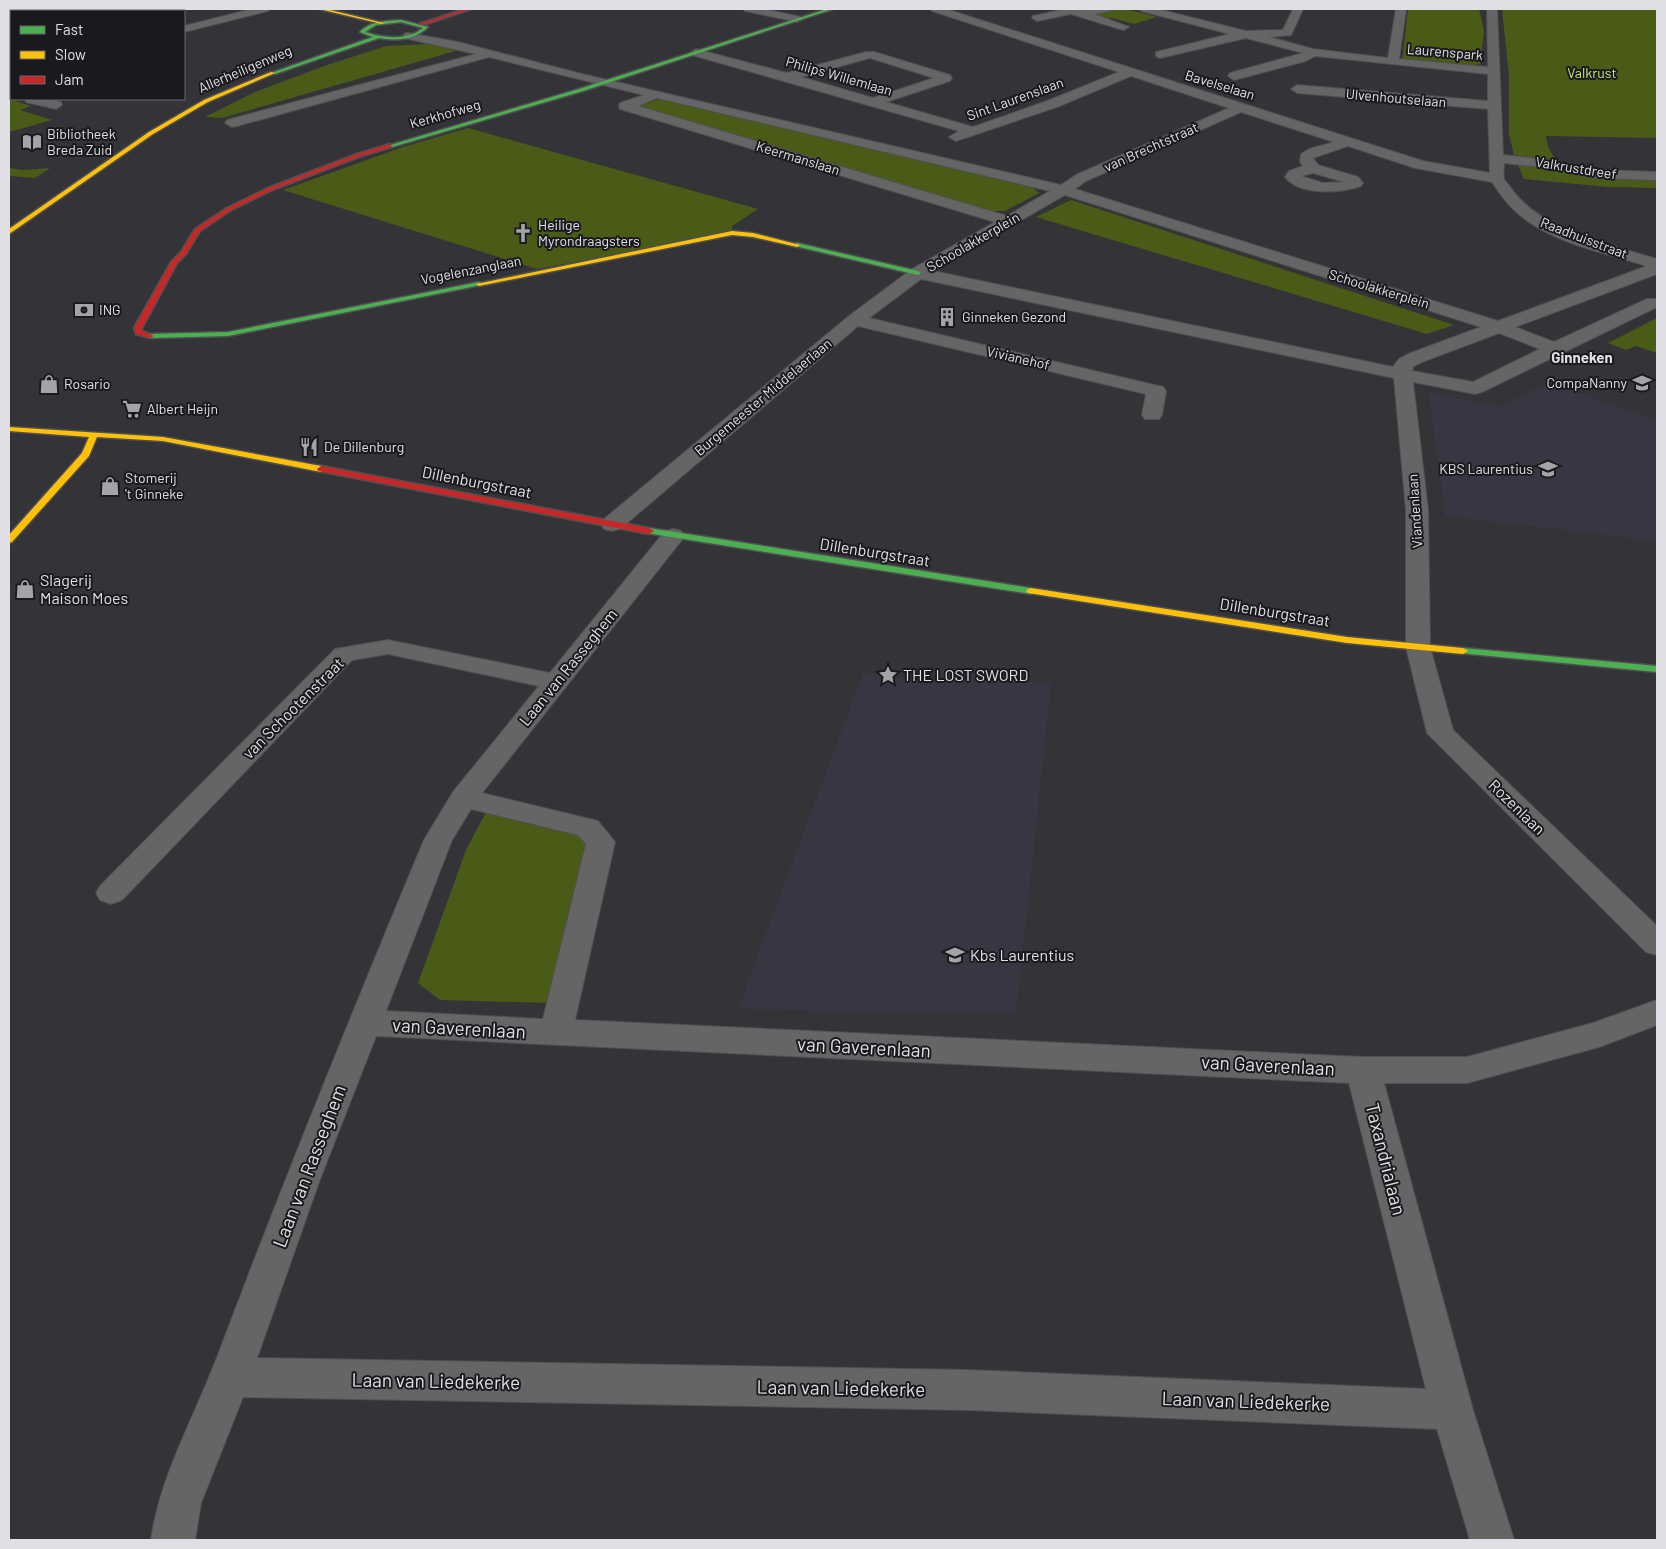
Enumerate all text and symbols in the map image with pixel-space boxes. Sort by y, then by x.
legend [10,10,185,100]
text: Fast [55,20,83,38]
street label: Laurenspark [1406,40,1484,63]
street label: Allerheiligenweg [195,41,294,96]
text: Slow [55,45,86,63]
street label: Philips Willemlaan [784,52,894,99]
park label: Valkrust [1567,64,1617,81]
street label: Bavelselaan [1183,66,1257,103]
text: Jam [55,70,84,88]
street label: Sint Laurenslaan [964,73,1065,124]
street label: Ulvenhoutselaan [1345,85,1447,110]
street label: Kerkhofweg [408,95,482,132]
street label: van Brechtstraat [1101,118,1201,175]
place label: Bibliotheek Breda Zuid [47,125,116,158]
library icon: Bibliotheek Breda Zuid [21,131,43,153]
street label: Keermanslaan [754,137,842,178]
street label: Valkrustdreef [1534,153,1618,182]
street label: Schoolakkerplein [923,208,1022,275]
street label: Raadhuisstraat [1538,213,1630,262]
place label: Heilige Myrondraagsters [538,216,640,249]
church icon: Heilige Myrondraagsters [512,222,534,244]
street label: Vogelenzanglaan [419,251,523,288]
street label: Schoolakkerplein [1327,265,1432,312]
bank icon: ING [73,299,95,321]
place label: ING [99,301,121,318]
building icon: Ginneken Gezond [936,306,958,328]
place label: Ginneken Gezond [962,308,1066,325]
street label: Burgemeester Middelaerlaan [691,334,835,459]
street label: Vivianehof [985,342,1051,373]
district label: Ginneken [1551,348,1613,366]
school or university icon: CompaNanny [1631,372,1653,394]
shop icon: Rosario [38,373,60,395]
place label: CompaNanny [1546,374,1628,391]
place label: Rosario [64,375,110,392]
supermarket icon: Albert Heijn [121,398,143,420]
place label: Albert Heijn [147,400,218,417]
restaurant icon: De Dillenburg [298,436,320,458]
place label: De Dillenburg [324,438,404,455]
school or university icon: KBS Laurentius [1537,458,1559,480]
place label: KBS Laurentius [1439,460,1533,477]
street label: Dillenburgstraat [421,462,534,501]
place label: Stomerij 't Ginneke [125,469,184,502]
street label: Viandenlaan [1403,473,1426,549]
shop icon: Stomerij 't Ginneke [99,475,121,497]
street label: Dillenburgstraat [819,533,932,570]
place label: Slagerij Maison Moes [40,570,128,607]
shop icon: Slagerij Maison Moes [14,578,36,600]
street label: Dillenburgstraat [1219,593,1332,630]
street label: Laan van Rasseghem [515,604,621,729]
street label: van Schootenstraat [238,653,347,762]
place icon: THE LOST SWORD [877,664,899,686]
place label: THE LOST SWORD [903,665,1028,684]
street label: Rozenlaan [1485,775,1550,838]
school or university icon: Kbs Laurentius [944,944,966,966]
place label: Kbs Laurentius [970,945,1074,964]
street label: van Gaverenlaan [392,1013,526,1042]
street label: van Gaverenlaan [797,1032,931,1061]
street label: van Gaverenlaan [1201,1050,1335,1079]
street label: Laan van Rasseghem [267,1081,350,1250]
street label: Taxandrialaan [1361,1100,1412,1217]
street label: Laan van Liedekerke [352,1368,520,1393]
street label: Laan van Liedekerke [757,1375,925,1400]
street label: Laan van Liedekerke [1161,1386,1331,1415]

